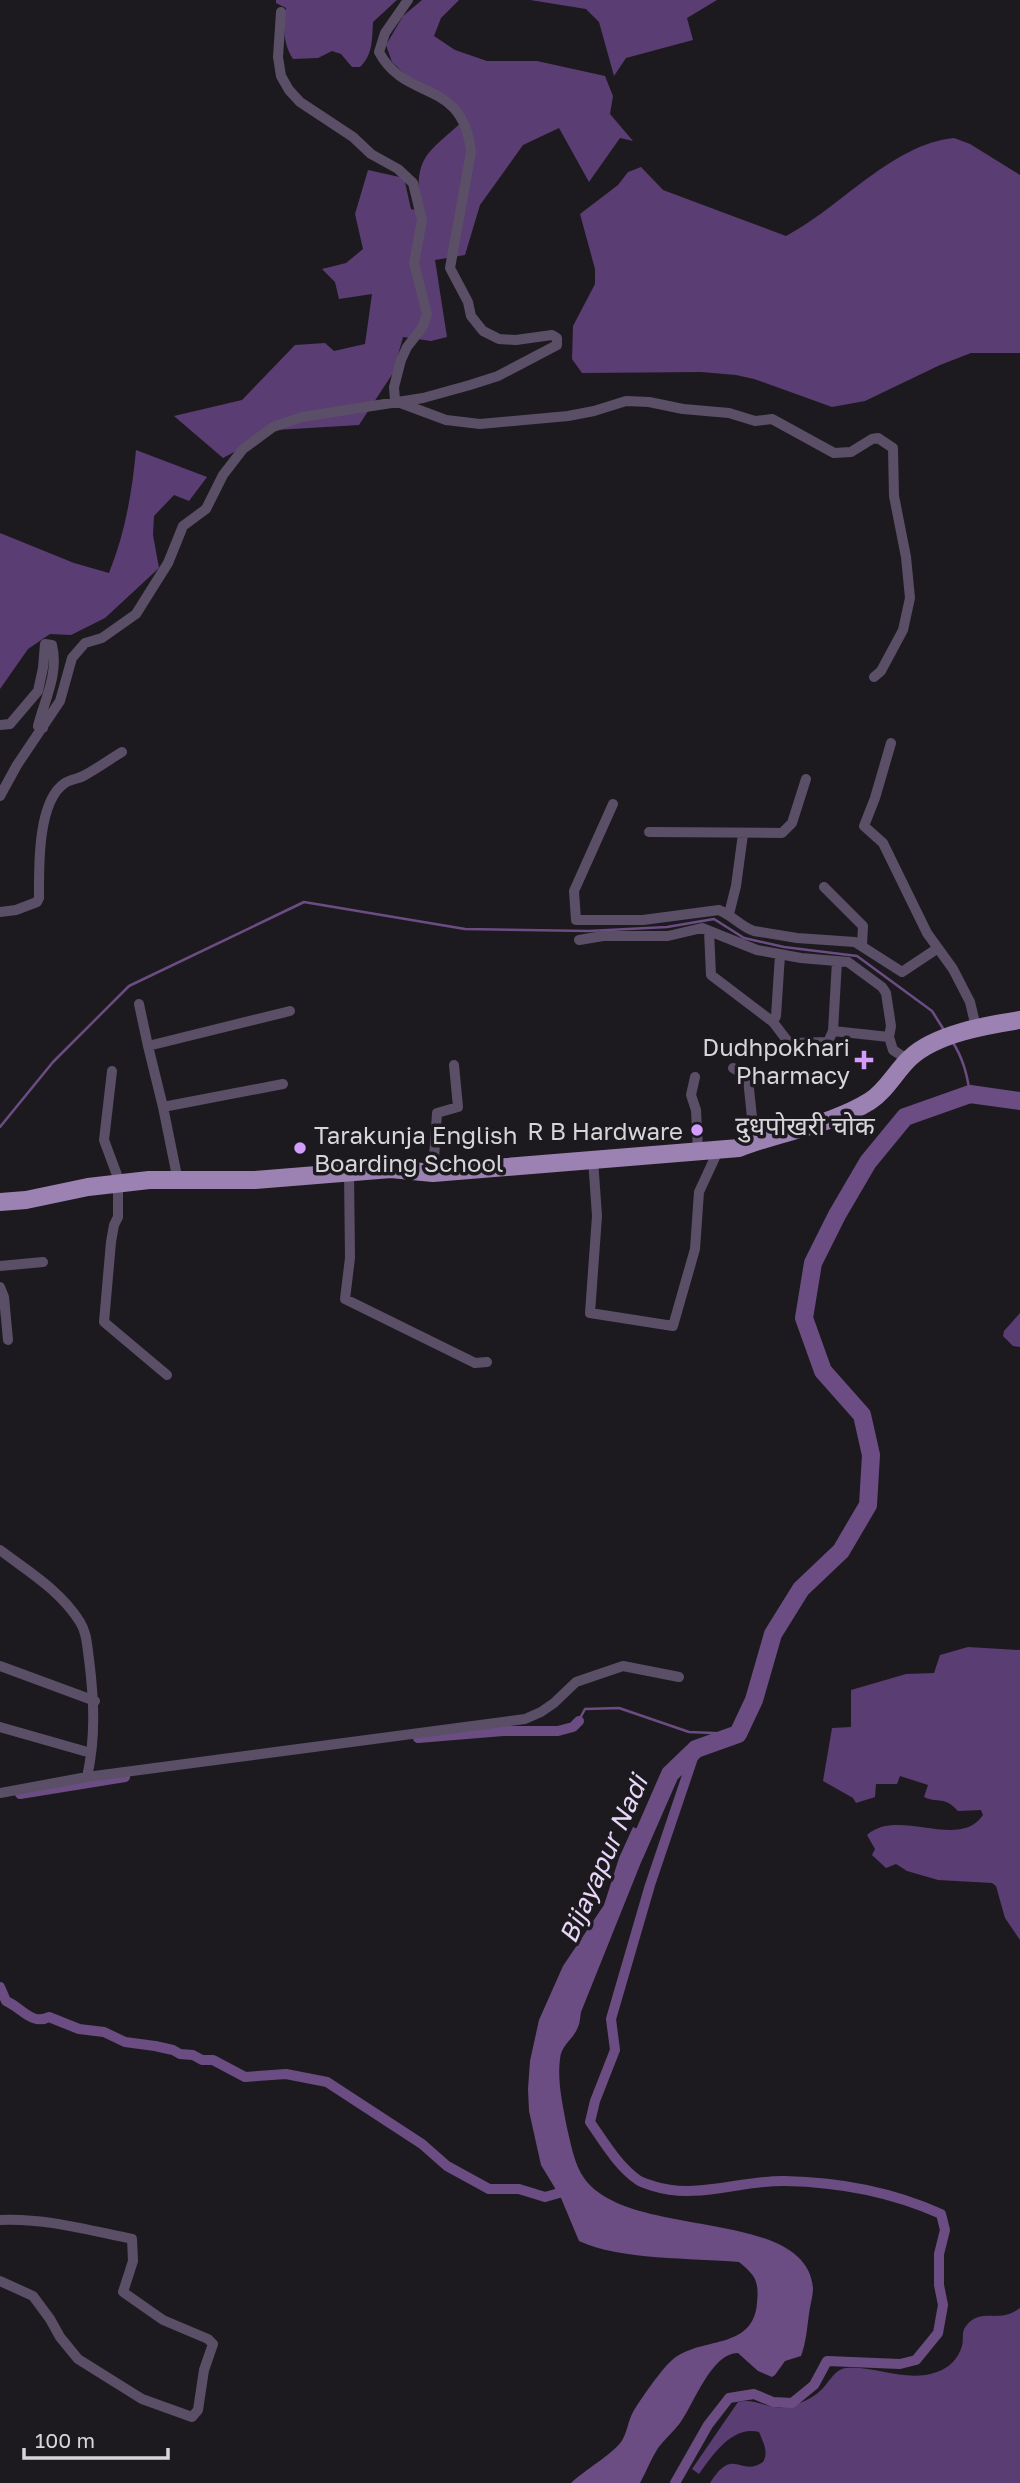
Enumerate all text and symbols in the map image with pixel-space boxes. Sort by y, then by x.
place label: Dudhpokhari Pharmacy [702,1032,850,1089]
marker: Dudhpokhari Pharmacy [856,1052,872,1068]
district label: दुधपोखरी चोक [735,1110,876,1143]
place label: R B Hardware [527,1116,683,1145]
place label: Tarakunja English Boarding School [314,1120,518,1177]
marker: R B Hardware [689,1122,705,1138]
marker: Tarakunja English Boarding School [292,1140,308,1156]
water label: Bijayapur Nadi [552,1768,655,1947]
scale bar [24,2416,168,2460]
text: 100 m [35,2427,95,2453]

